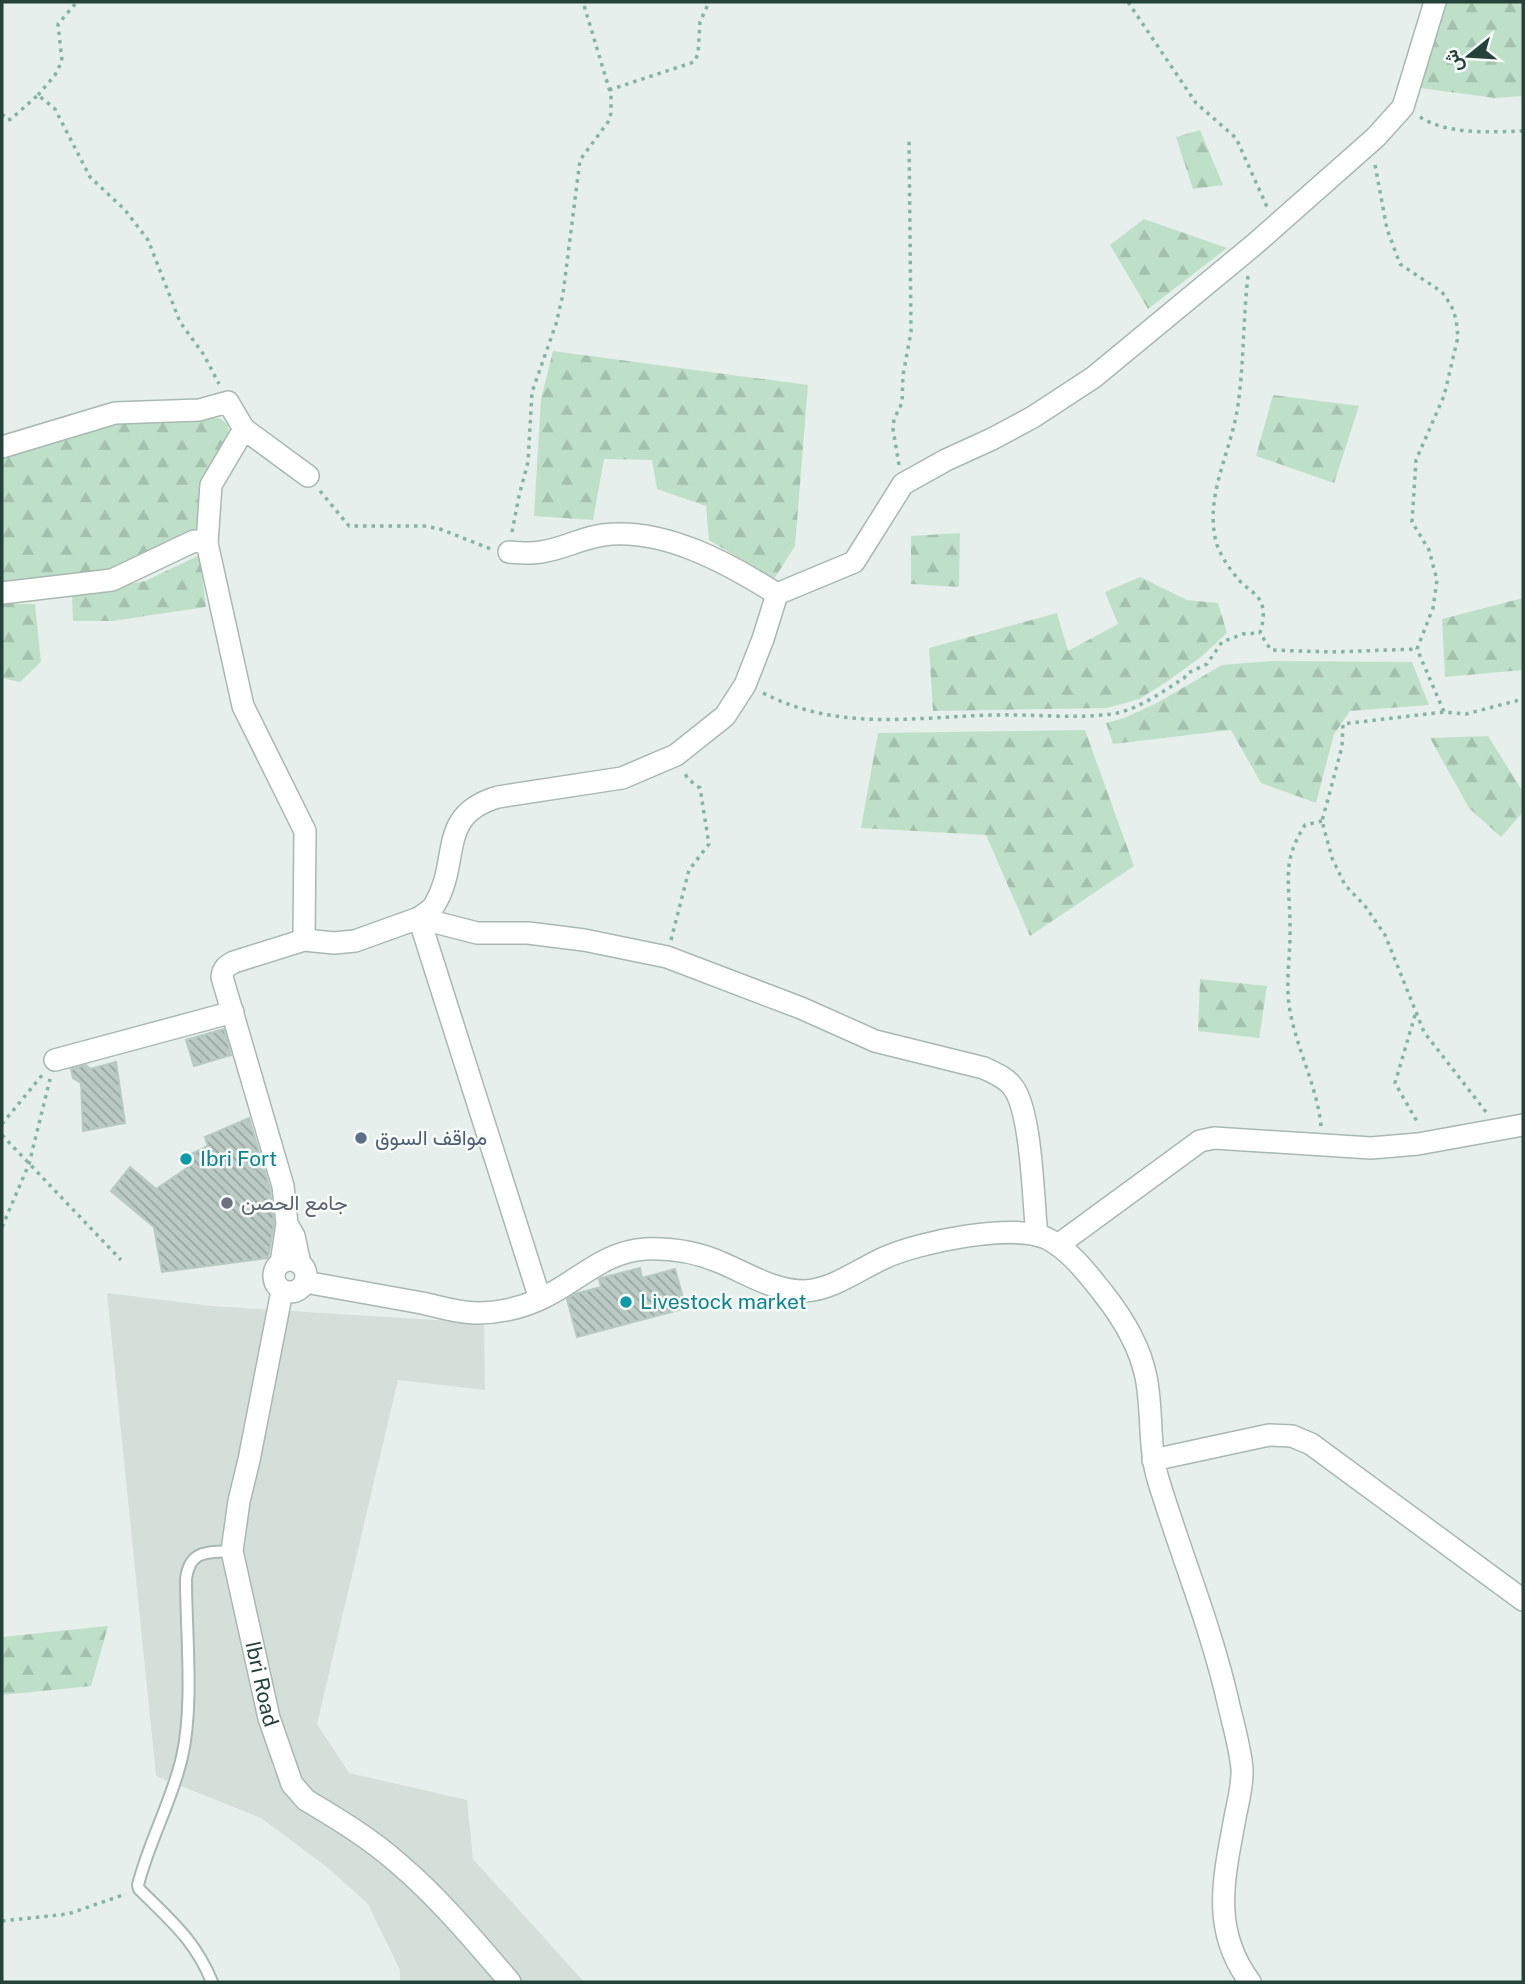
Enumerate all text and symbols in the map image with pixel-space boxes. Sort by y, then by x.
north arrow [1434,21,1504,91]
text: ش [1439,47,1468,76]
place label: مواقف السوق [375,1125,487,1151]
marker: مواقف السوق [353,1130,369,1146]
place label: Ibri Fort [200,1146,277,1171]
marker: Ibri Fort [178,1151,194,1167]
place label: جامع الحصن [241,1190,348,1217]
marker: جامع الحصن [219,1195,235,1211]
place label: Livestock market [640,1289,807,1314]
marker: Livestock market [618,1294,634,1310]
street label: Ibri Road [240,1639,284,1730]

